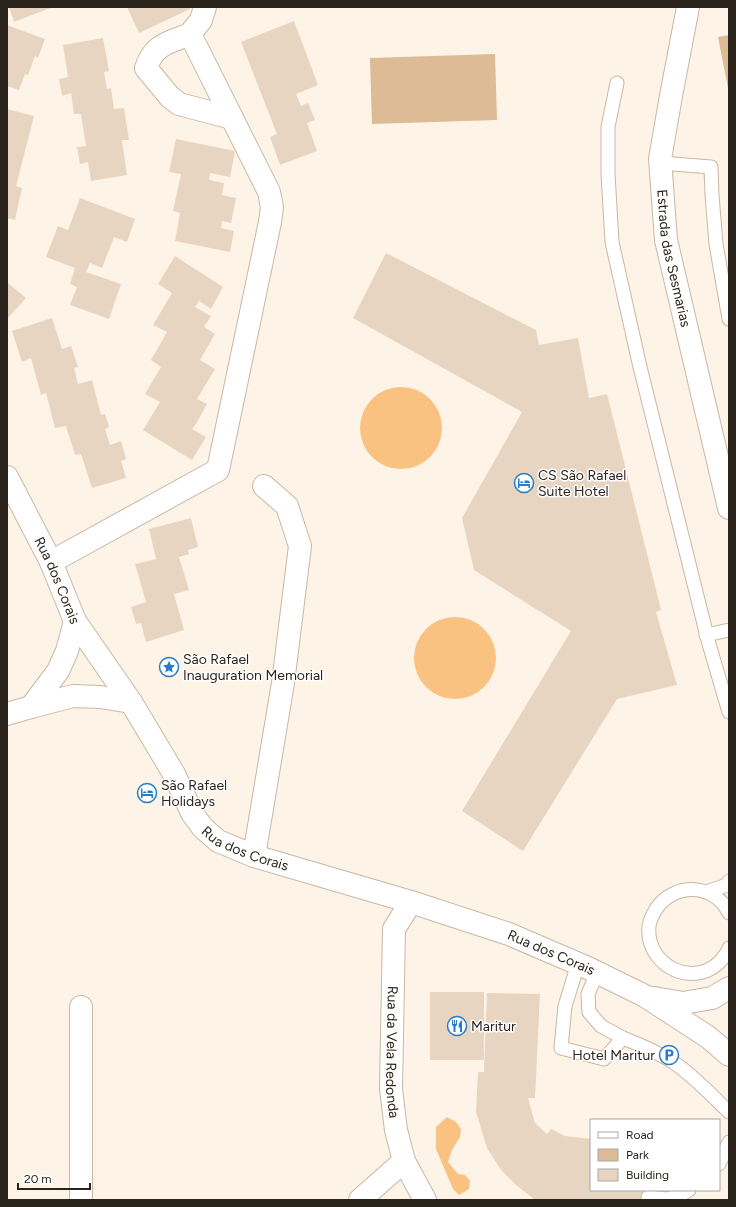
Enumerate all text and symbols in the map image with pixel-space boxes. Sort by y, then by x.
street label: Estrada das Sesmarias [654,189,695,329]
place label: CS São Rafael Suite Hotel [538,467,626,500]
hotel icon: CS São Rafael Suite Hotel [513,472,535,494]
street label: Rua dos Corais [31,534,84,626]
place label: São Rafael Inauguration Memorial [183,651,323,684]
place icon: São Rafael Inauguration Memorial [158,656,180,678]
place label: São Rafael Holidays [161,777,227,810]
hotel icon: São Rafael Holidays [136,782,158,804]
street label: Rua dos Corais [198,822,291,874]
street label: Rua dos Corais [505,926,598,979]
street label: Rua da Vela Redonda [382,986,403,1119]
restaurant icon: Maritur [446,1015,468,1037]
place label: Maritur [471,1018,516,1035]
parking icon: Hotel Maritur [658,1044,680,1066]
place label: Hotel Maritur [572,1047,655,1064]
legend [590,1119,720,1191]
text: Road [626,1128,654,1142]
text: Park [626,1148,649,1162]
scale bar [18,1165,90,1191]
text: Building [626,1168,669,1182]
text: 20 m [24,1172,52,1186]

